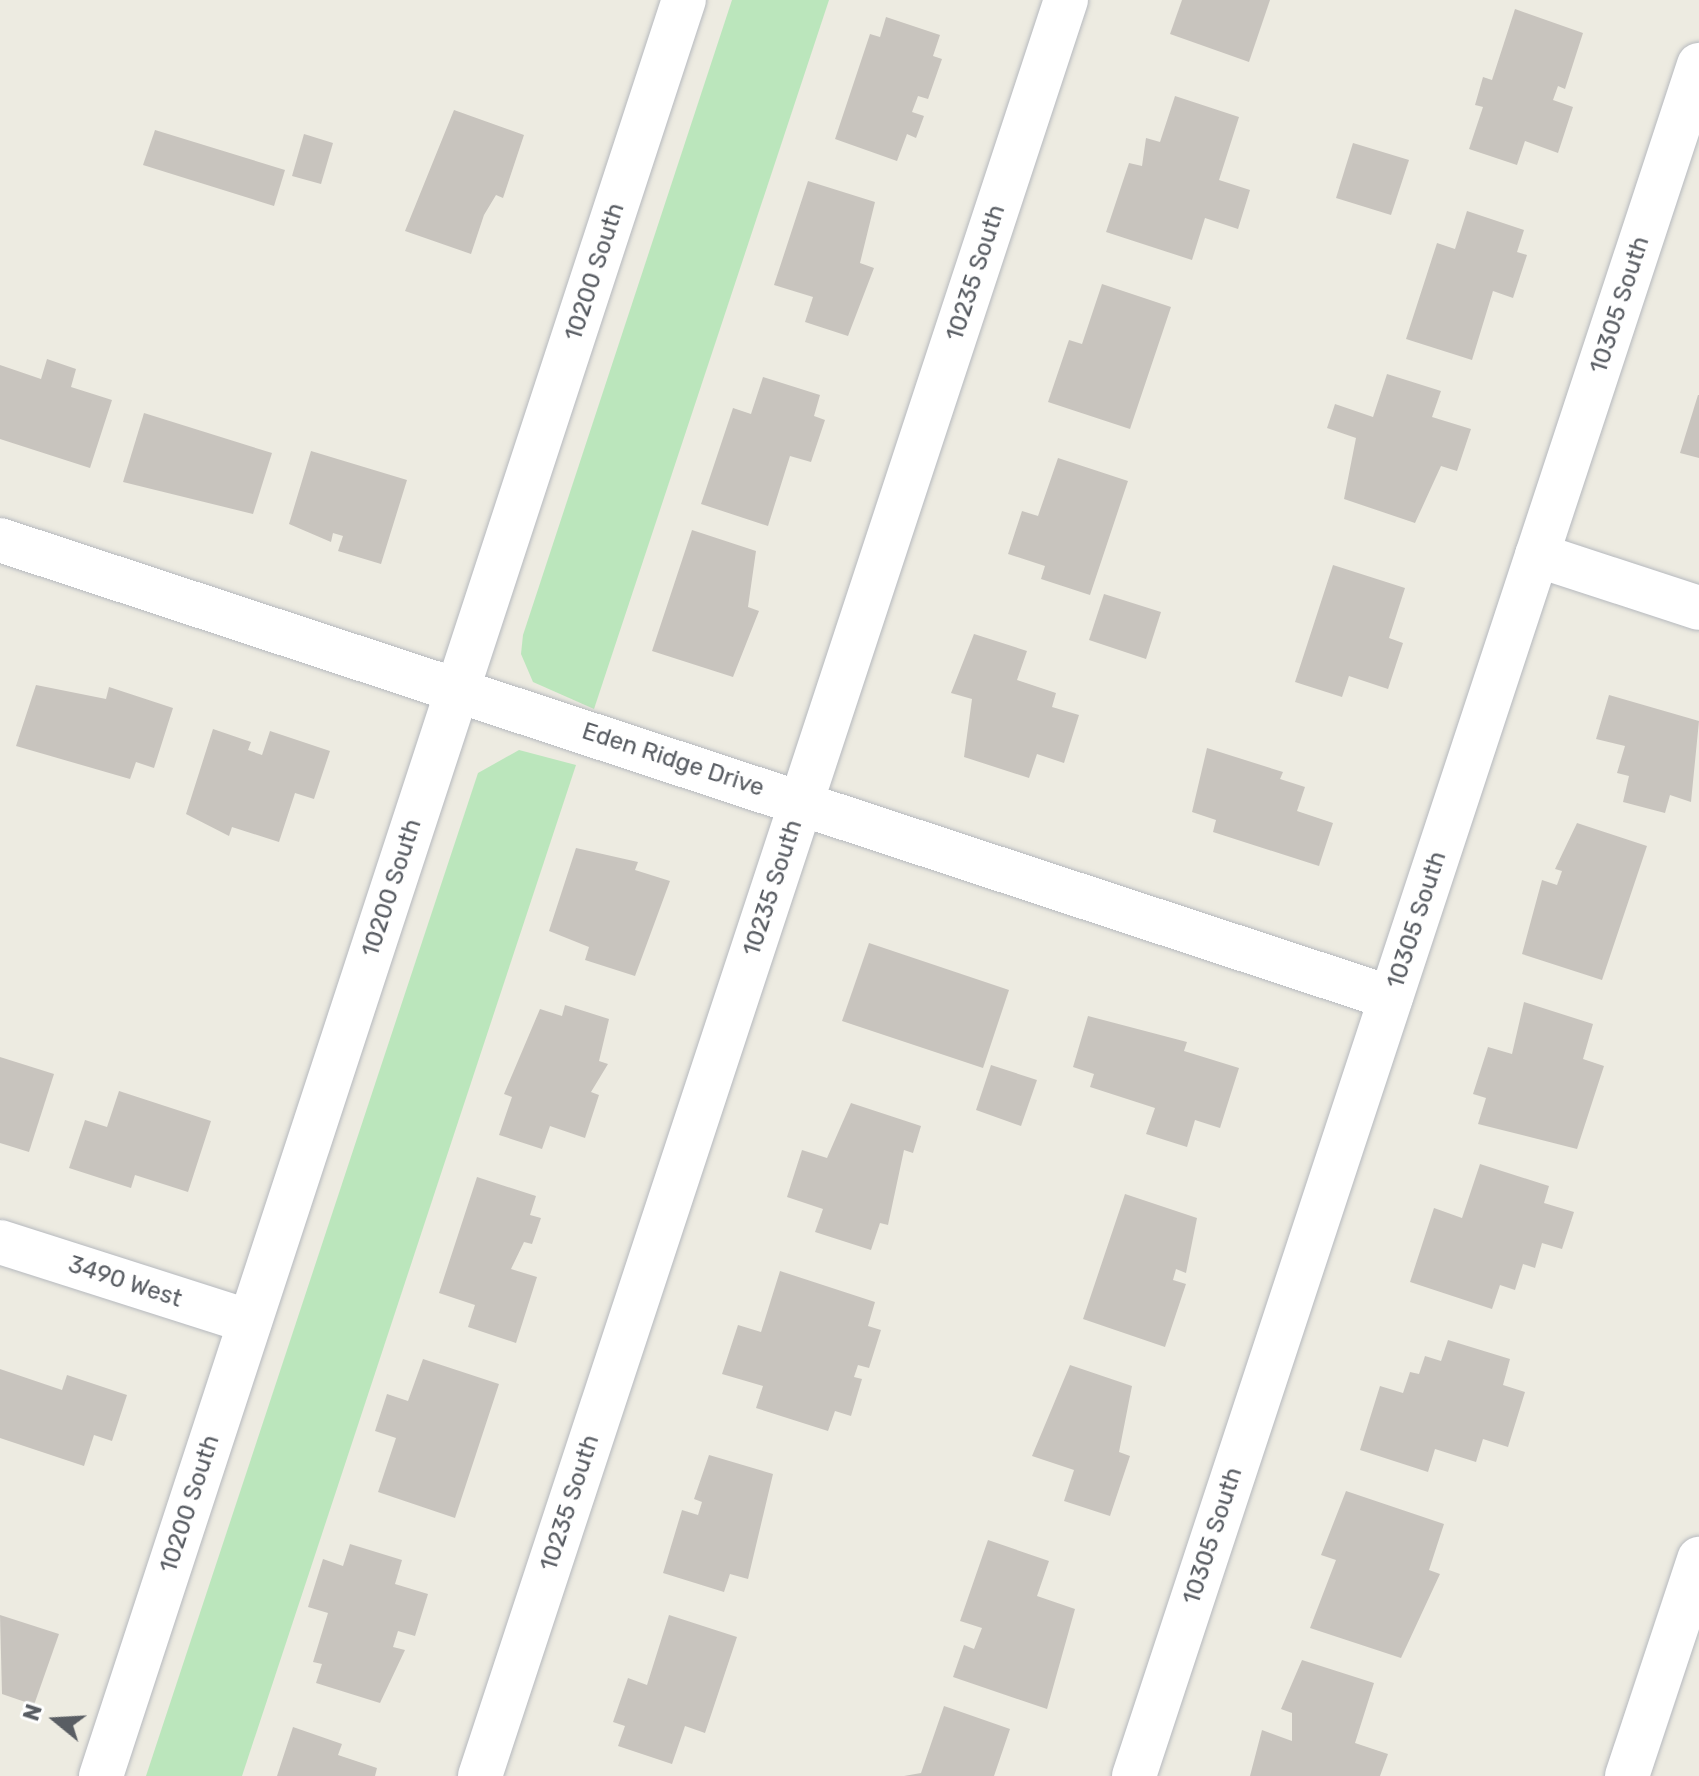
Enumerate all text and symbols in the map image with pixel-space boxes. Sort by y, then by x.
street label: 10200 South [559,199,631,345]
street label: 10235 South [940,201,1012,345]
street label: 10305 South [1584,233,1656,377]
street label: Eden Ridge Drive [578,717,768,803]
street label: 10200 South [356,815,428,961]
street label: 10235 South [737,816,809,960]
street label: 10305 South [1381,848,1453,992]
street label: 3490 West [64,1250,186,1314]
street label: 10200 South [154,1431,226,1577]
street label: 10235 South [534,1431,606,1575]
street label: 10305 South [1177,1464,1249,1608]
north arrow [16,1680,96,1760]
text: N [17,1701,48,1724]

